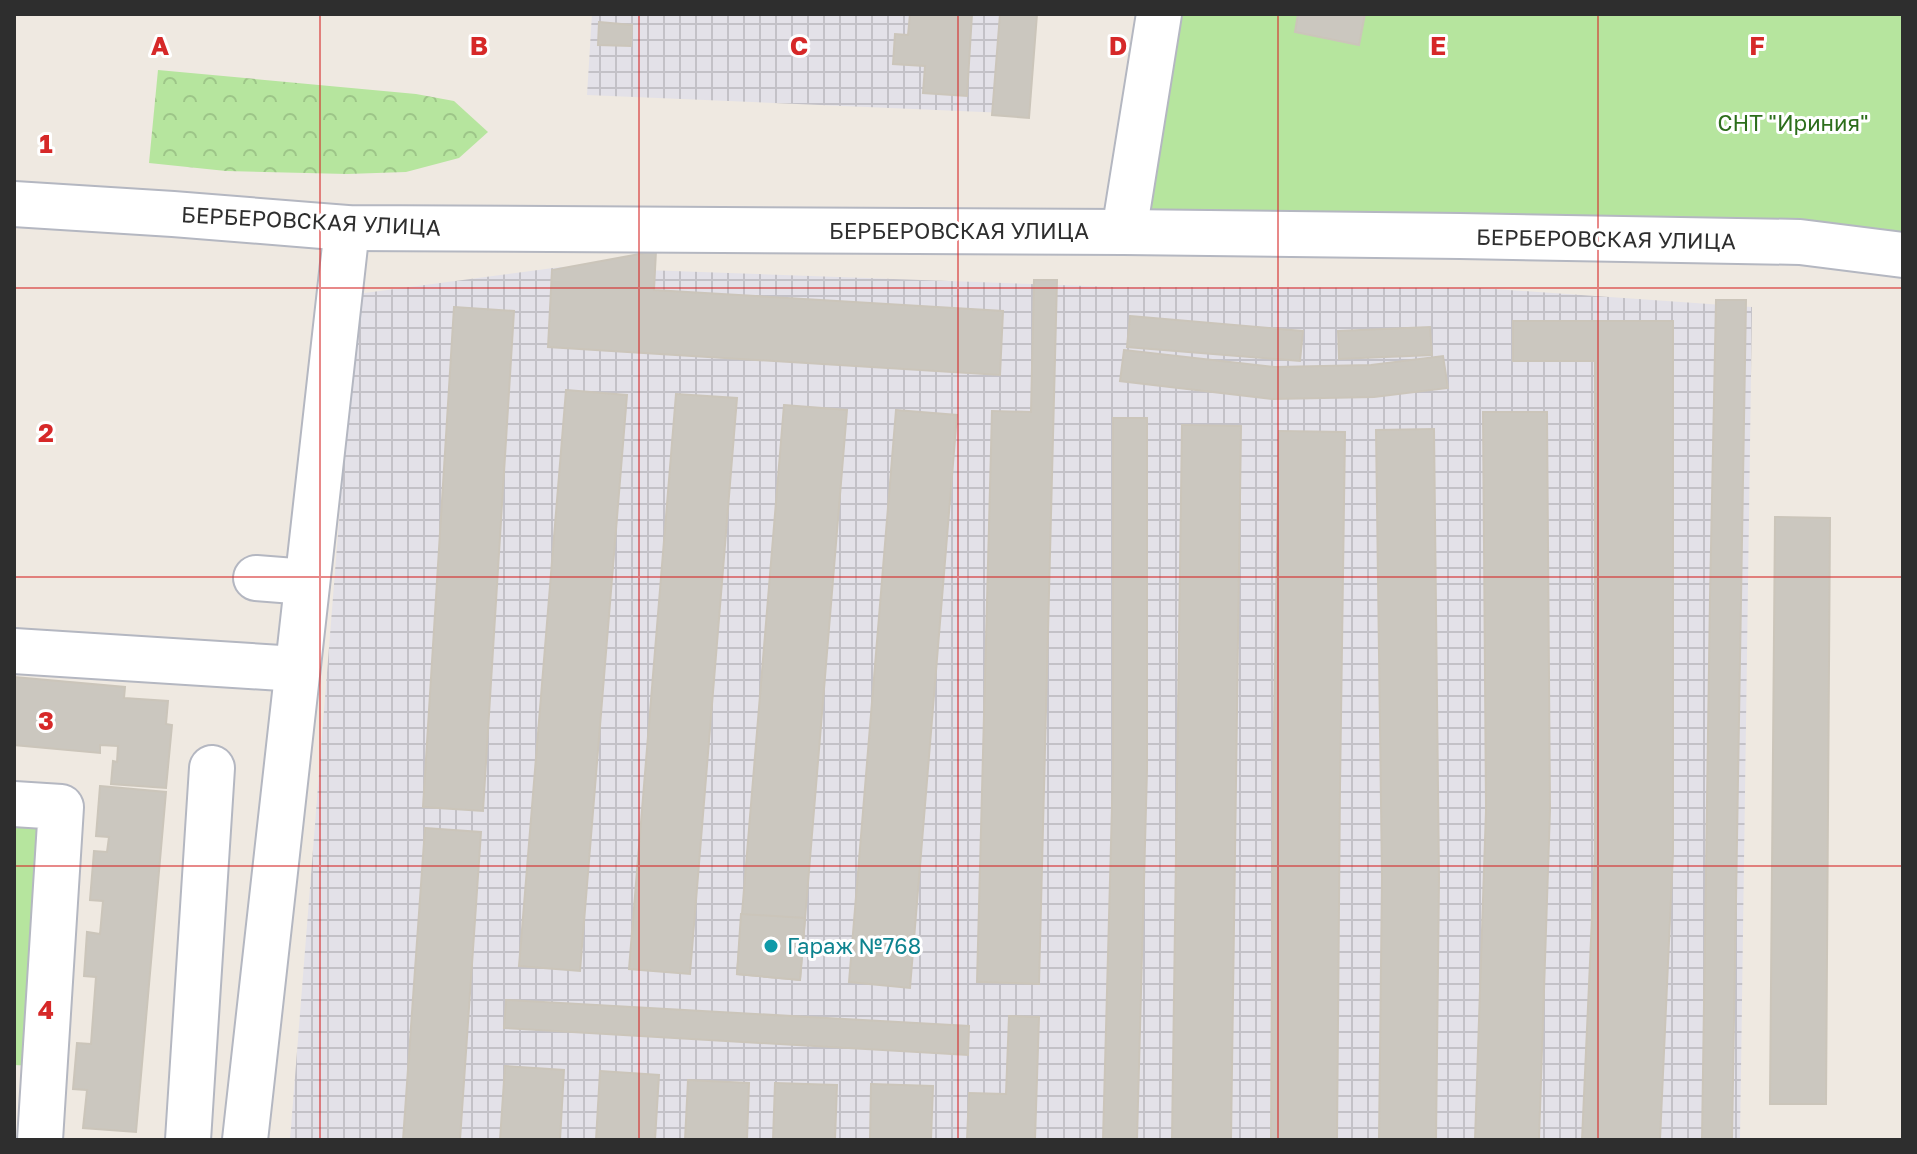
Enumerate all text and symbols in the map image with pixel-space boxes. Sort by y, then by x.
text: A [151,30,170,61]
text: B [470,30,488,61]
text: C [790,30,808,61]
text: D [1109,30,1127,61]
text: E [1430,30,1446,61]
text: F [1749,30,1765,61]
park label: СНТ "Ириния" [1717,109,1869,136]
text: 1 [39,128,53,159]
street label: БЕРБЕРОВСКАЯ УЛИЦА [181,200,442,241]
street label: БЕРБЕРОВСКАЯ УЛИЦА [829,217,1089,244]
street label: БЕРБЕРОВСКАЯ УЛИЦА [1476,223,1736,254]
text: 2 [38,417,54,448]
text: 3 [38,705,54,736]
place label: Гараж №768 [787,932,921,959]
marker: Гараж №768 [762,937,780,955]
text: 4 [38,994,54,1025]

